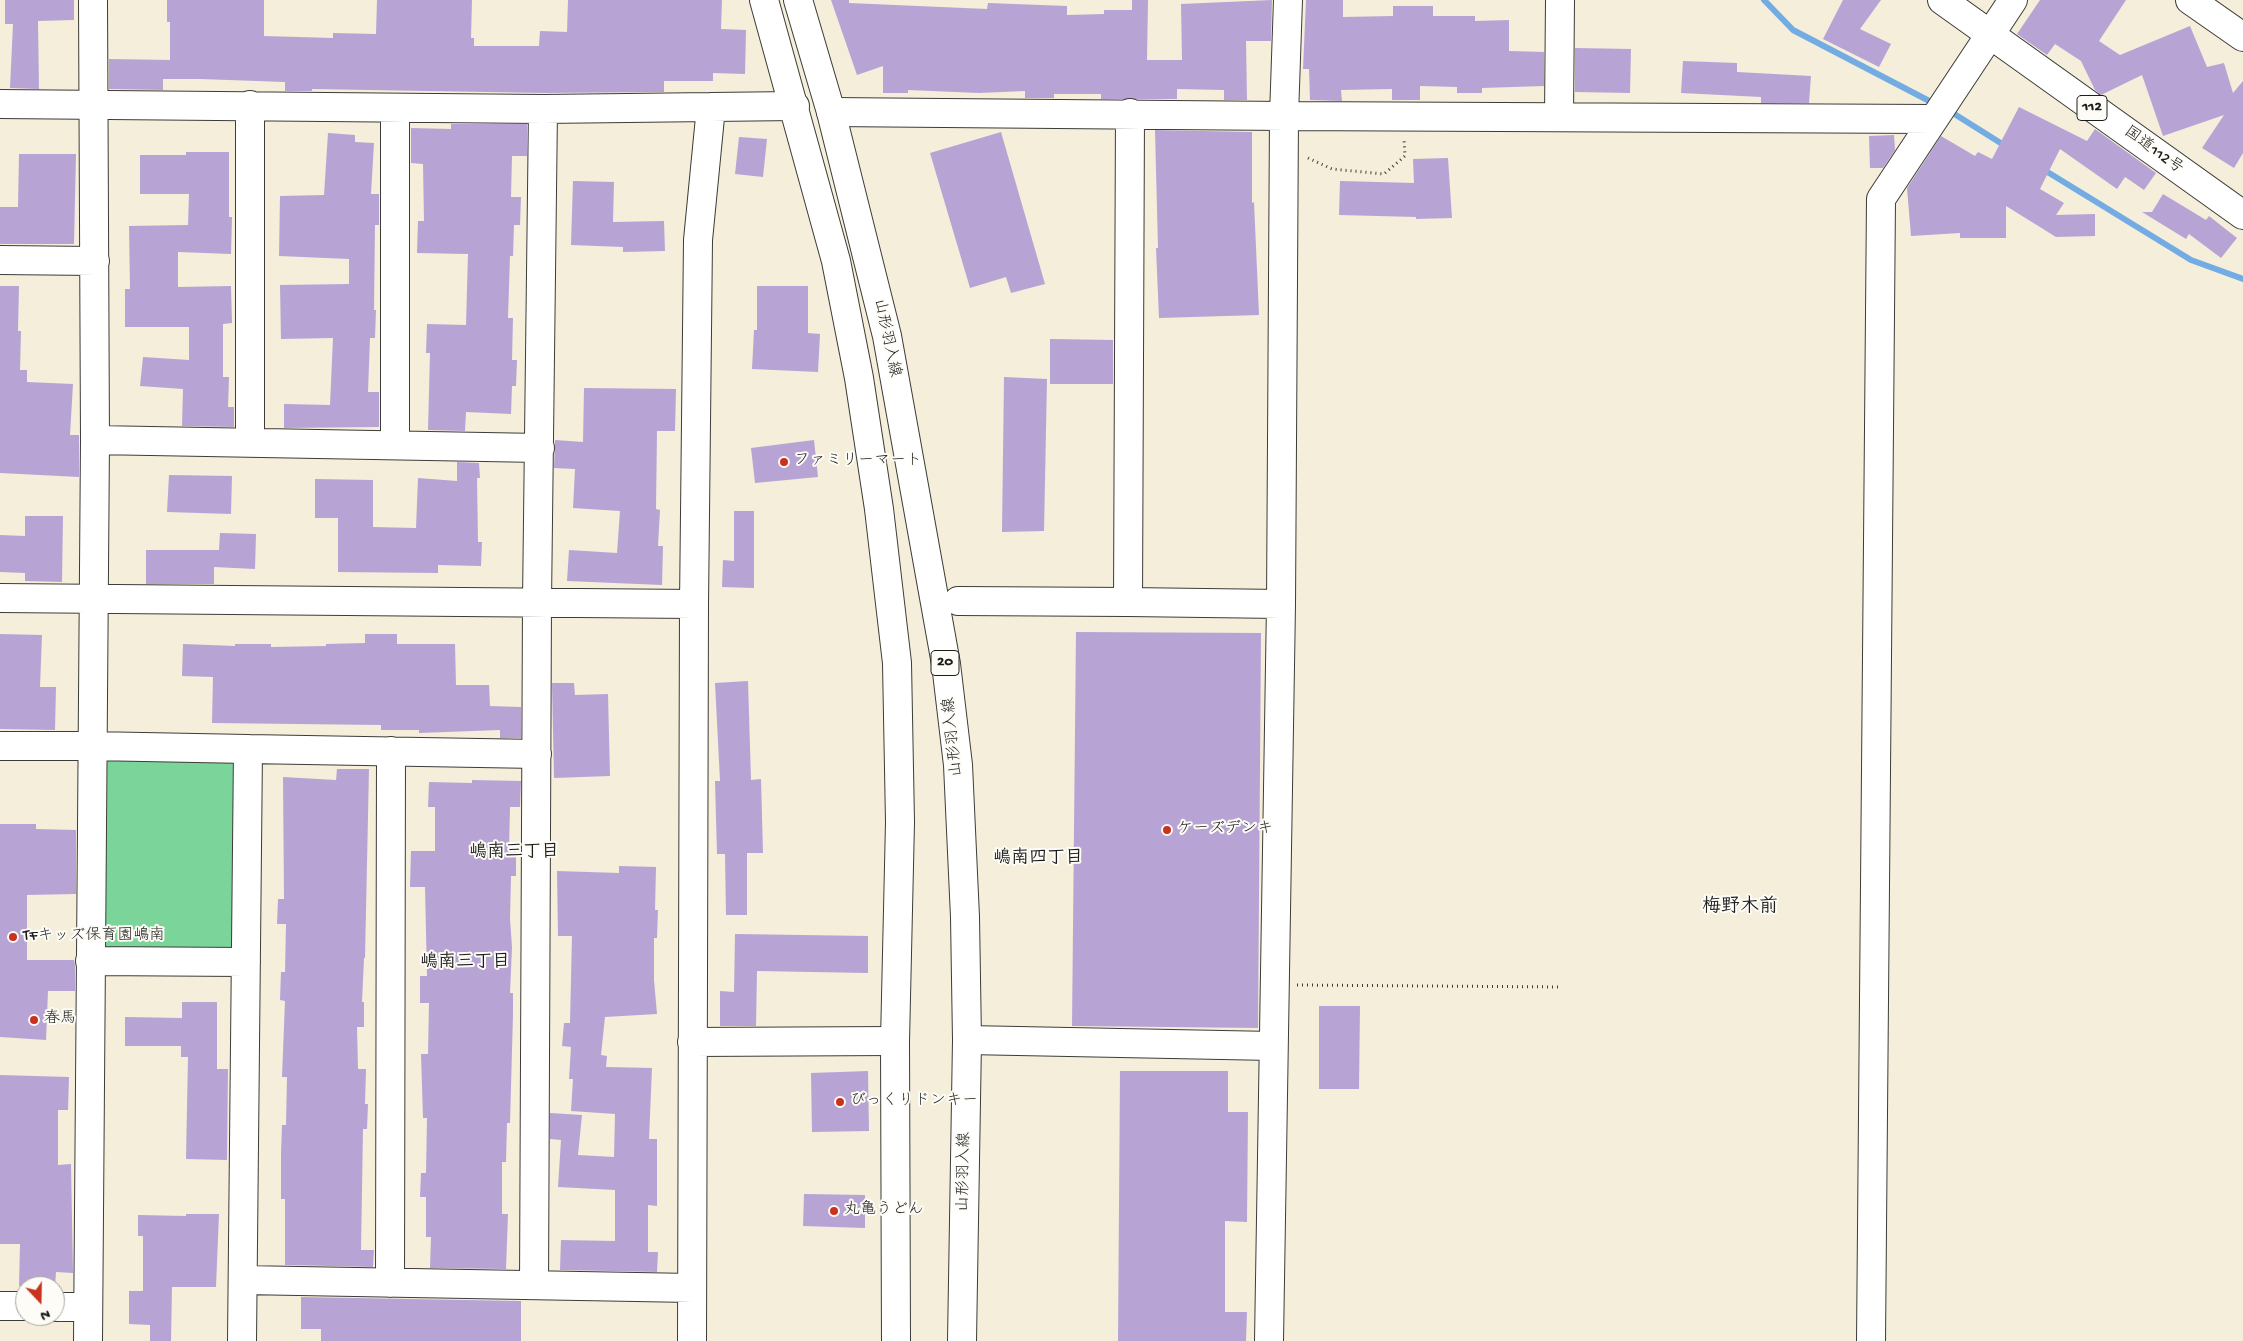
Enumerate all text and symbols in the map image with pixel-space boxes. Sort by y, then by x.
road number: 112 [2077,96,2107,120]
street label: 国道112号 [2120,123,2186,179]
street label: 山形羽入線 [868,297,904,379]
place label: ファミリーマート [794,452,922,472]
marker: ファミリーマート [778,456,790,468]
road number: 20 [931,650,959,676]
street label: 山形羽入線 [940,696,968,778]
place label: ケーズデンキ [1177,820,1273,840]
marker: ケーズデンキ [1161,824,1173,836]
district label: 嶋南三丁目 [469,842,559,864]
district label: 嶋南四丁目 [993,848,1083,870]
district label: 梅野木前 [1702,897,1778,919]
place label: TFキッズ保育園嶋南 [23,927,165,947]
marker: TFキッズ保育園嶋南 [7,931,19,943]
district label: 嶋南三丁目 [420,952,510,974]
place label: 春馬 [44,1010,76,1030]
marker: 春馬 [28,1014,40,1026]
place label: びっくりドンキー [850,1092,978,1112]
marker: びっくりドンキー [834,1096,846,1108]
street label: 山形羽入線 [955,1132,975,1212]
place label: 丸亀うどん [844,1201,924,1221]
marker: 丸亀うどん [828,1205,840,1217]
north arrow [15,1276,65,1326]
text: N [38,1305,53,1324]

